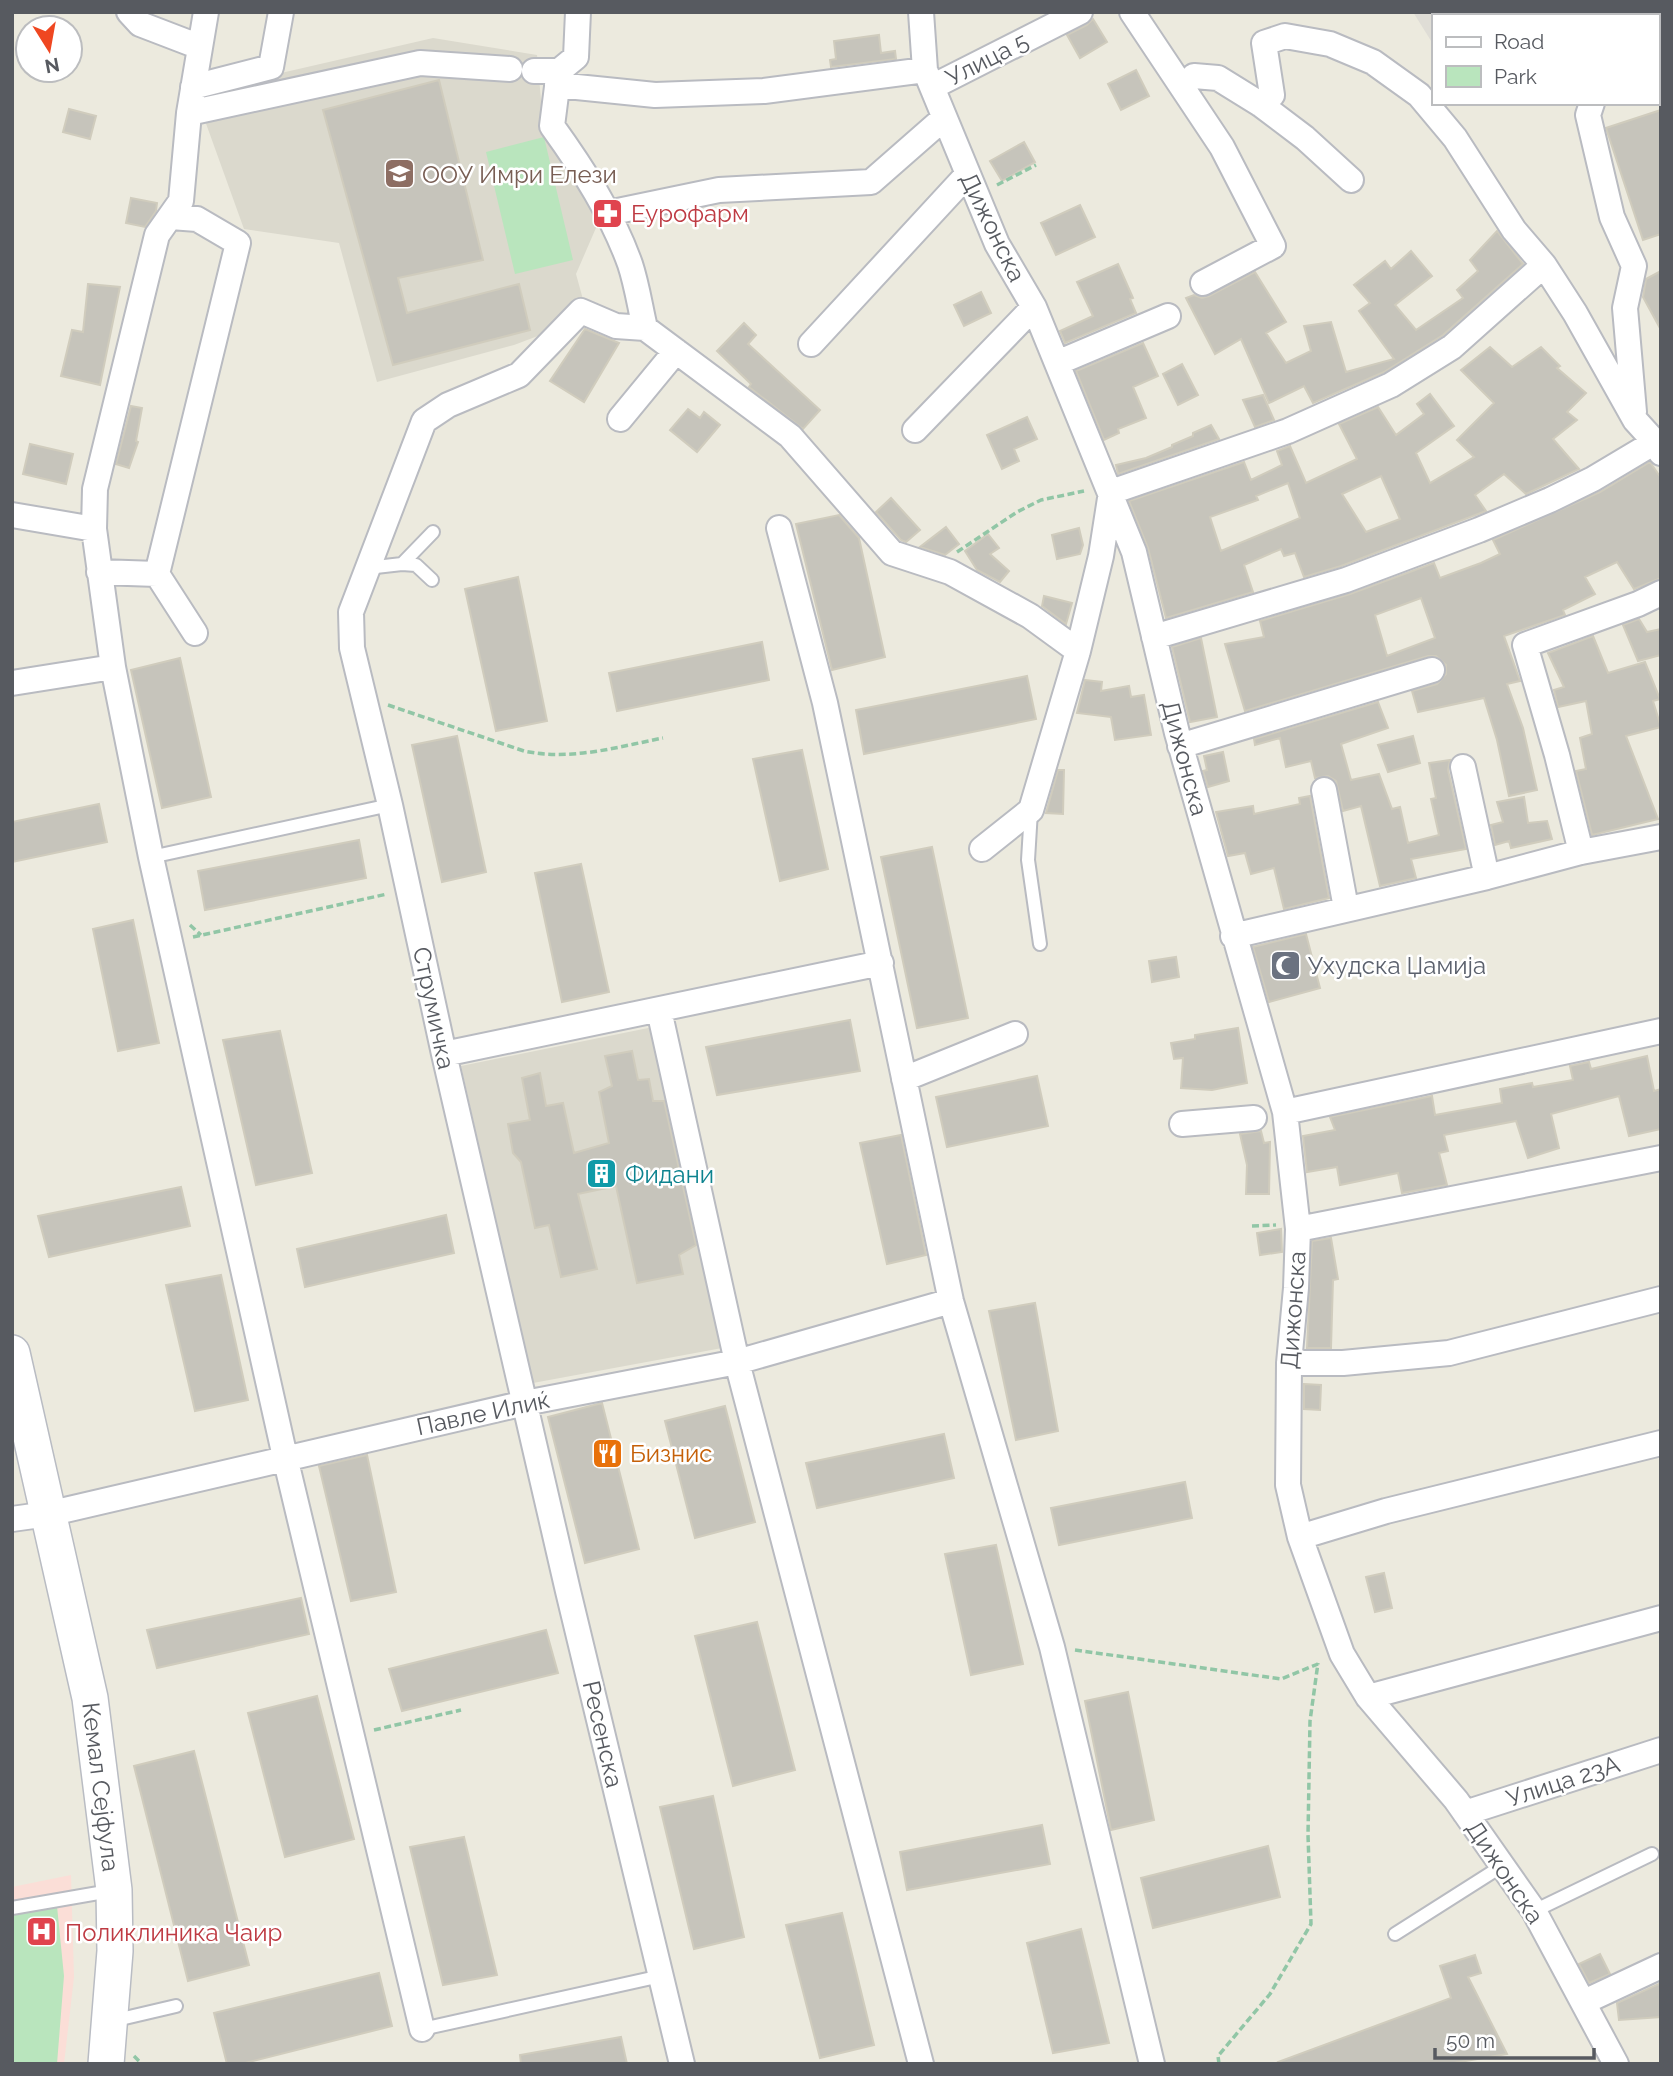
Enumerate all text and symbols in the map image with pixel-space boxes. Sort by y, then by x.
north arrow [14,14,84,84]
legend [1432,14,1659,105]
street label: Улица 5 [941,26,1033,92]
text: Road [1494,29,1544,54]
text: N [43,54,61,78]
text: Park [1494,64,1537,89]
school or university icon: ООУ Имри Елези [382,157,416,191]
place label: ООУ Имри Елези [422,160,617,189]
street label: Дижонска [954,168,1032,286]
pharmacy icon: Еурофарм [591,196,625,230]
place label: Еурофарм [631,199,749,228]
street label: Дижонска [1156,697,1214,819]
street label: Струмичка [407,944,461,1072]
mosque icon: Ухудска Џамија [1268,948,1302,982]
place label: Ухудска Џамија [1308,951,1486,980]
building icon: Фидани [585,1157,619,1191]
place label: Фидани [625,1160,714,1189]
street label: Дижонска [1274,1250,1312,1370]
street label: Павле Илиќ [414,1385,552,1441]
restaurant icon: Бизнис [590,1436,624,1470]
place label: Бизнис [630,1439,712,1468]
street label: Ресенска [577,1678,629,1790]
street label: Кемал Сејфула [76,1701,126,1873]
street label: Улица 23А [1503,1749,1623,1813]
street label: Дижонска [1460,1815,1550,1929]
hospital icon: Поликлиника Чаир [25,1915,59,1949]
place label: Поликлиника Чаир [65,1918,282,1947]
scale bar [1435,2016,1594,2060]
text: 50 m [1446,2028,1495,2053]

